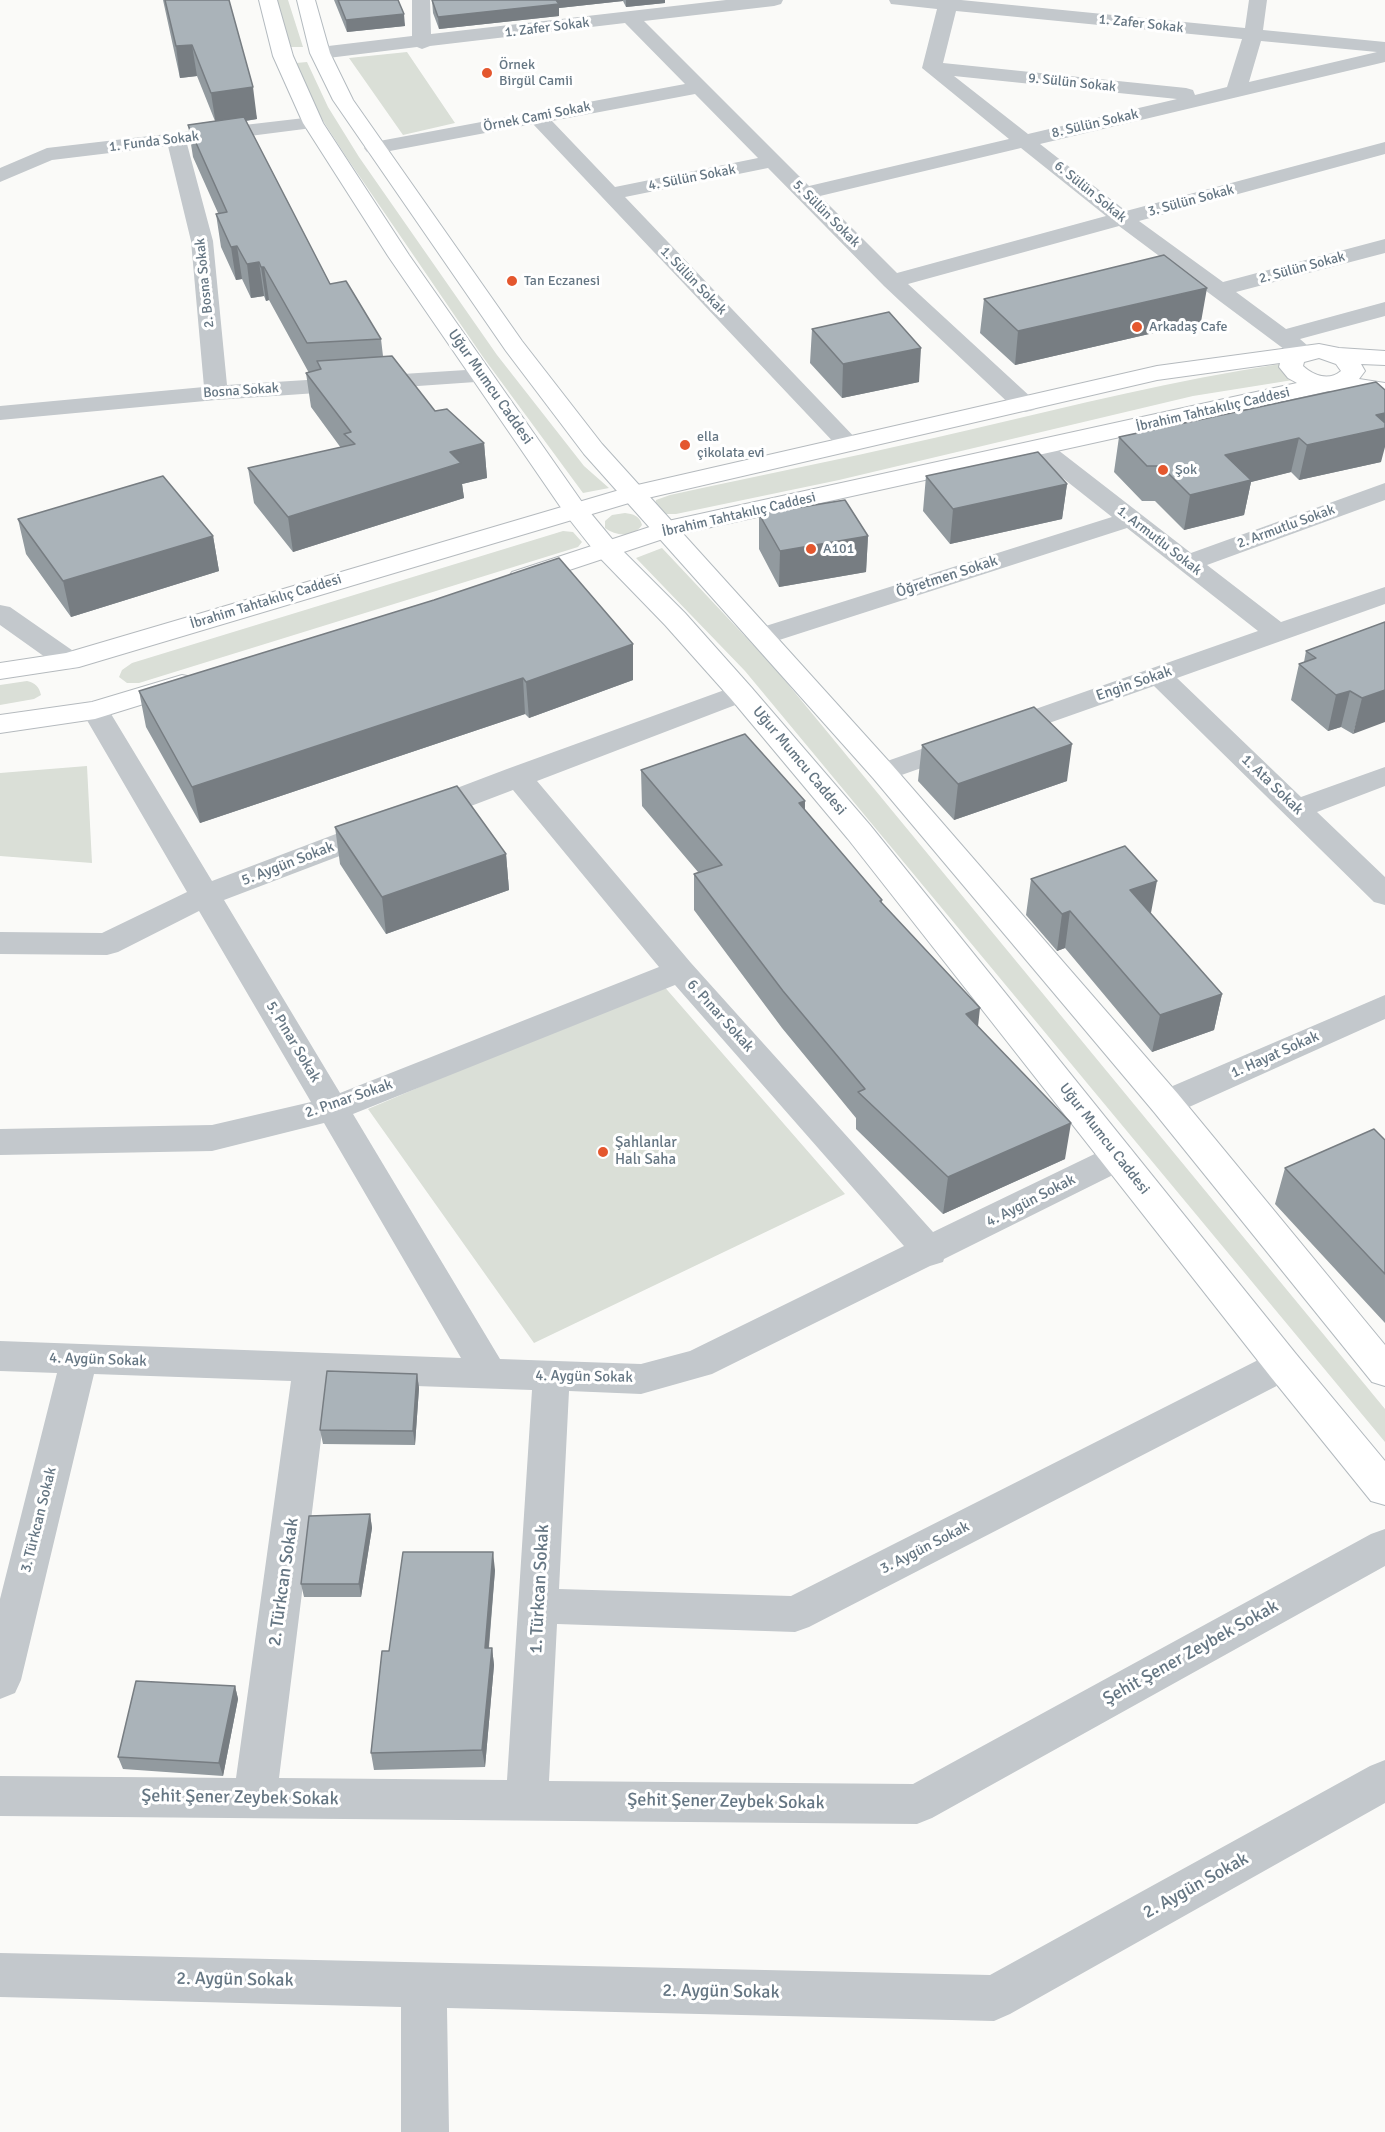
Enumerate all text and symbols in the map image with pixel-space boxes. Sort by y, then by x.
street label: 1. Zafer Sokak [1098,11,1184,37]
street label: 1. Zafer Sokak [504,14,590,42]
place label: Örnek Birgül Camii [499,57,573,90]
marker: Örnek Birgül Camii [480,66,494,80]
street label: 9. Sülün Sokak [1027,70,1117,96]
street label: Örnek Cami Sokak [482,98,592,136]
street label: 8. Sülün Sokak [1050,106,1140,142]
street label: 1. Funda Sokak [108,128,200,156]
street label: 6. Sülün Sokak [1050,158,1130,226]
street label: 4. Sülün Sokak [647,161,737,195]
street label: 5. Sülün Sokak [789,177,863,251]
street label: 3. Sülün Sokak [1146,181,1236,221]
street label: 2. Bosna Sokak [192,237,218,329]
street label: 1. Sülün Sokak [656,243,730,319]
street label: 2. Sülün Sokak [1257,248,1347,288]
place label: Tan Eczanesi [524,273,600,289]
marker: Tan Eczanesi [505,274,519,288]
place label: Arkadaş Cafe [1149,319,1228,335]
marker: Arkadaş Cafe [1130,320,1144,334]
street label: Uğur Mumcu Caddesi [444,326,536,448]
street label: Bosna Sokak [203,380,279,402]
street label: İbrahim Tahtakılıç Caddesi [1134,384,1292,436]
place label: ella çikolata evi [697,429,765,461]
marker: ella çikolata evi [678,438,692,452]
place label: Şok [1175,462,1197,478]
marker: Şok [1156,463,1170,477]
street label: İbrahim Tahtakılıç Caddesi [660,489,818,541]
street label: 2. Armutlu Sokak [1235,502,1337,552]
street label: 1. Armutlu Sokak [1113,503,1205,579]
place label: A101 [823,541,854,557]
marker: A101 [804,542,818,556]
street label: Öğretmen Sokak [894,552,1000,602]
street label: İbrahim Tahtakılıç Caddesi [188,571,344,633]
street label: Engin Sokak [1094,663,1174,705]
street label: Uğur Mumcu Caddesi [748,703,850,819]
street label: 1. Ata Sokak [1237,751,1307,819]
street label: 5. Aygün Sokak [239,838,337,890]
street label: 6. Pınar Sokak [683,976,757,1056]
street label: 5. Pınar Sokak [262,998,324,1086]
street label: 1. Hayat Sokak [1228,1028,1322,1082]
street label: 2. Pınar Sokak [303,1076,395,1122]
street label: Uğur Mumcu Caddesi [1055,1080,1153,1198]
place label: Şahlanlar Halı Saha [615,1134,677,1169]
marker: Şahlanlar Halı Saha [596,1145,610,1159]
street label: 4. Aygün Sokak [983,1171,1079,1231]
street label: 4. Aygün Sokak [49,1349,147,1371]
street label: 4. Aygün Sokak [535,1367,633,1387]
street label: 3. Türkcan Sokak [17,1465,61,1575]
street label: 2. Türkcan Sokak [264,1516,304,1648]
street label: 3. Aygün Sokak [877,1518,973,1578]
street label: 1. Türkcan Sokak [526,1524,554,1654]
street label: Şehit Şener Zeybek Sokak [1100,1596,1282,1710]
street label: Şehit Şener Zeybek Sokak [141,1785,339,1811]
street label: Şehit Şener Zeybek Sokak [627,1789,825,1815]
street label: 2. Aygün Sokak [1140,1848,1252,1924]
street label: 2. Aygün Sokak [176,1968,294,1992]
street label: 2. Aygün Sokak [662,1980,780,2004]

